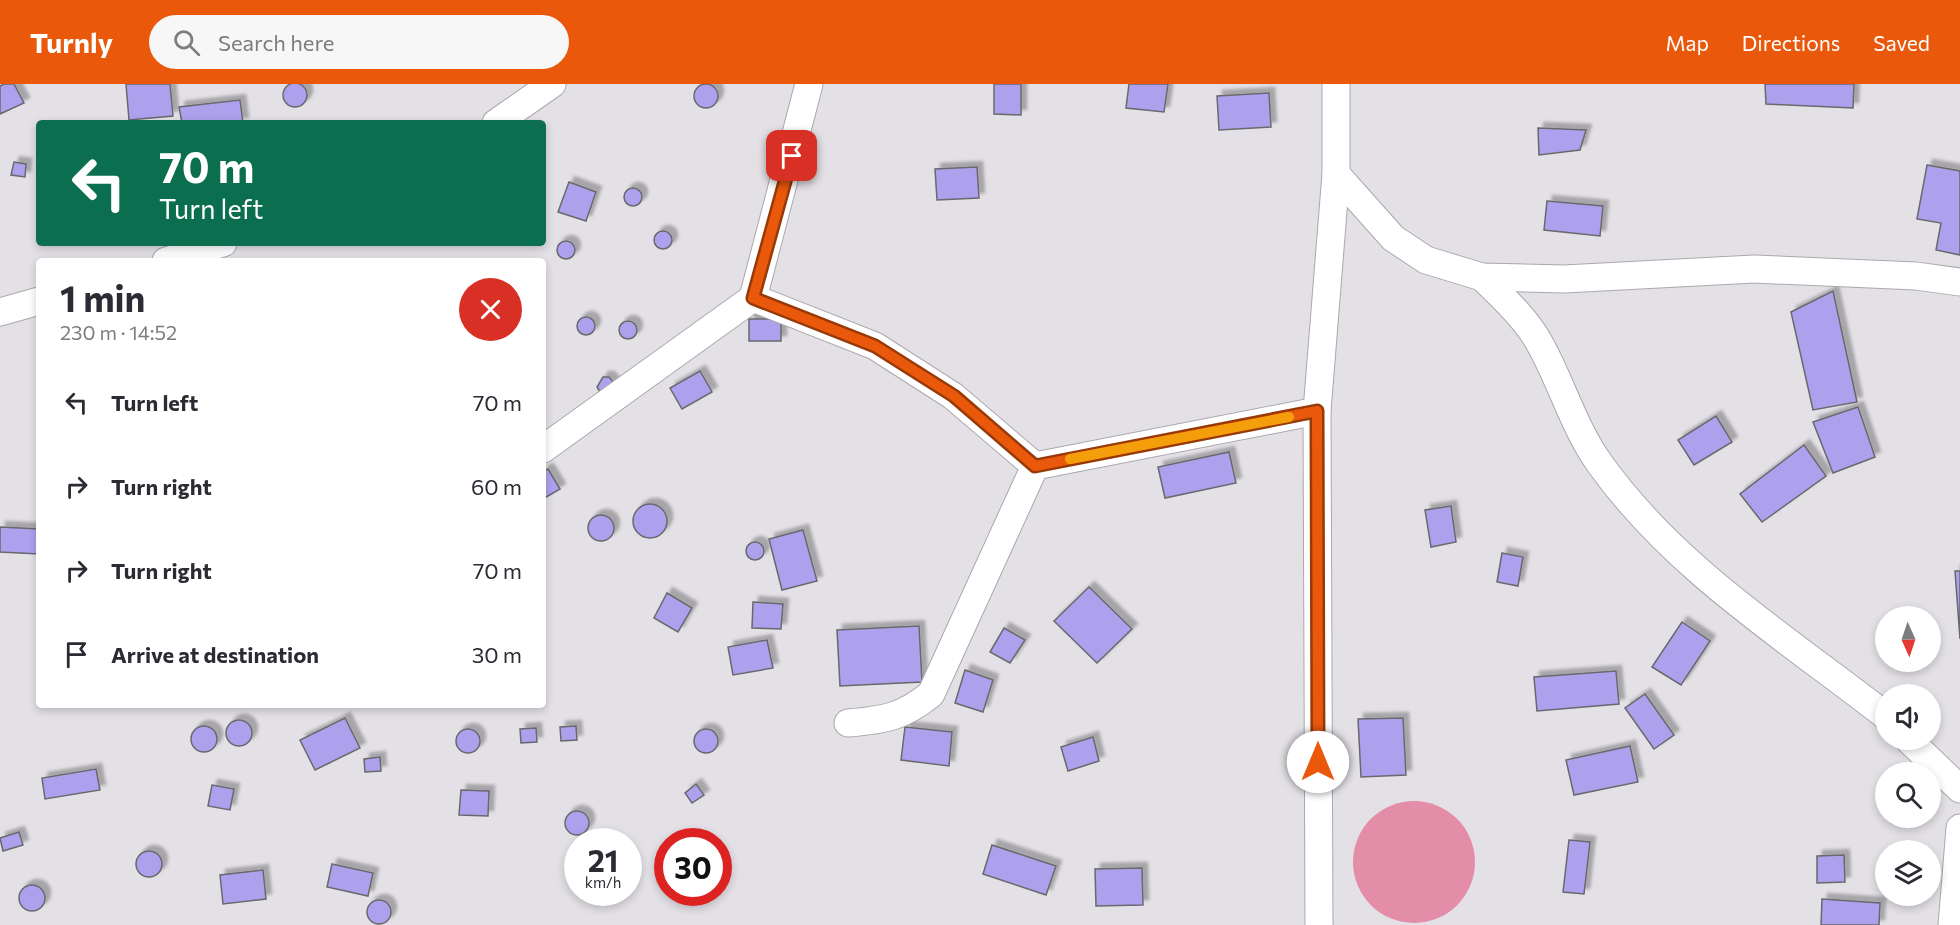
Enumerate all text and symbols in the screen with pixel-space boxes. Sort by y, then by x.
search box [149,15,569,69]
text: Turnly [30,25,113,59]
icon: search [170,26,203,59]
text: Search here [218,29,334,56]
text: Map [1666,30,1709,55]
text: Directions [1742,30,1840,55]
text: Saved [1873,30,1930,55]
pin [766,130,817,181]
icon: arrive [775,139,808,172]
text: 70 m [159,140,254,192]
icon: left [60,144,138,222]
text: Turn left [159,192,263,225]
text: 1 min [60,275,145,319]
button: close [459,278,522,341]
text: 230 m · 14:52 [60,320,177,344]
icon: left [60,386,93,419]
text: Turn left [111,389,198,416]
text: 70 m [473,389,522,416]
icon: right [60,470,93,503]
text: Turn right [111,473,212,500]
text: 60 m [471,473,522,500]
icon: right [60,554,93,587]
text: Turn right [111,557,212,584]
text: 70 m [473,557,522,584]
north arrow [1875,606,1941,672]
map controls [1875,606,1941,906]
icon: arrive [60,638,93,671]
text: Arrive at destination [111,641,319,668]
text: 30 m [472,641,522,668]
button: sound [1875,684,1941,750]
position arrow [1286,730,1350,794]
button: search [1875,762,1941,828]
speed limit sign: 30 [654,828,732,906]
button: layers [1875,840,1941,906]
text: 21 [588,841,618,878]
text: km/h [585,873,621,891]

